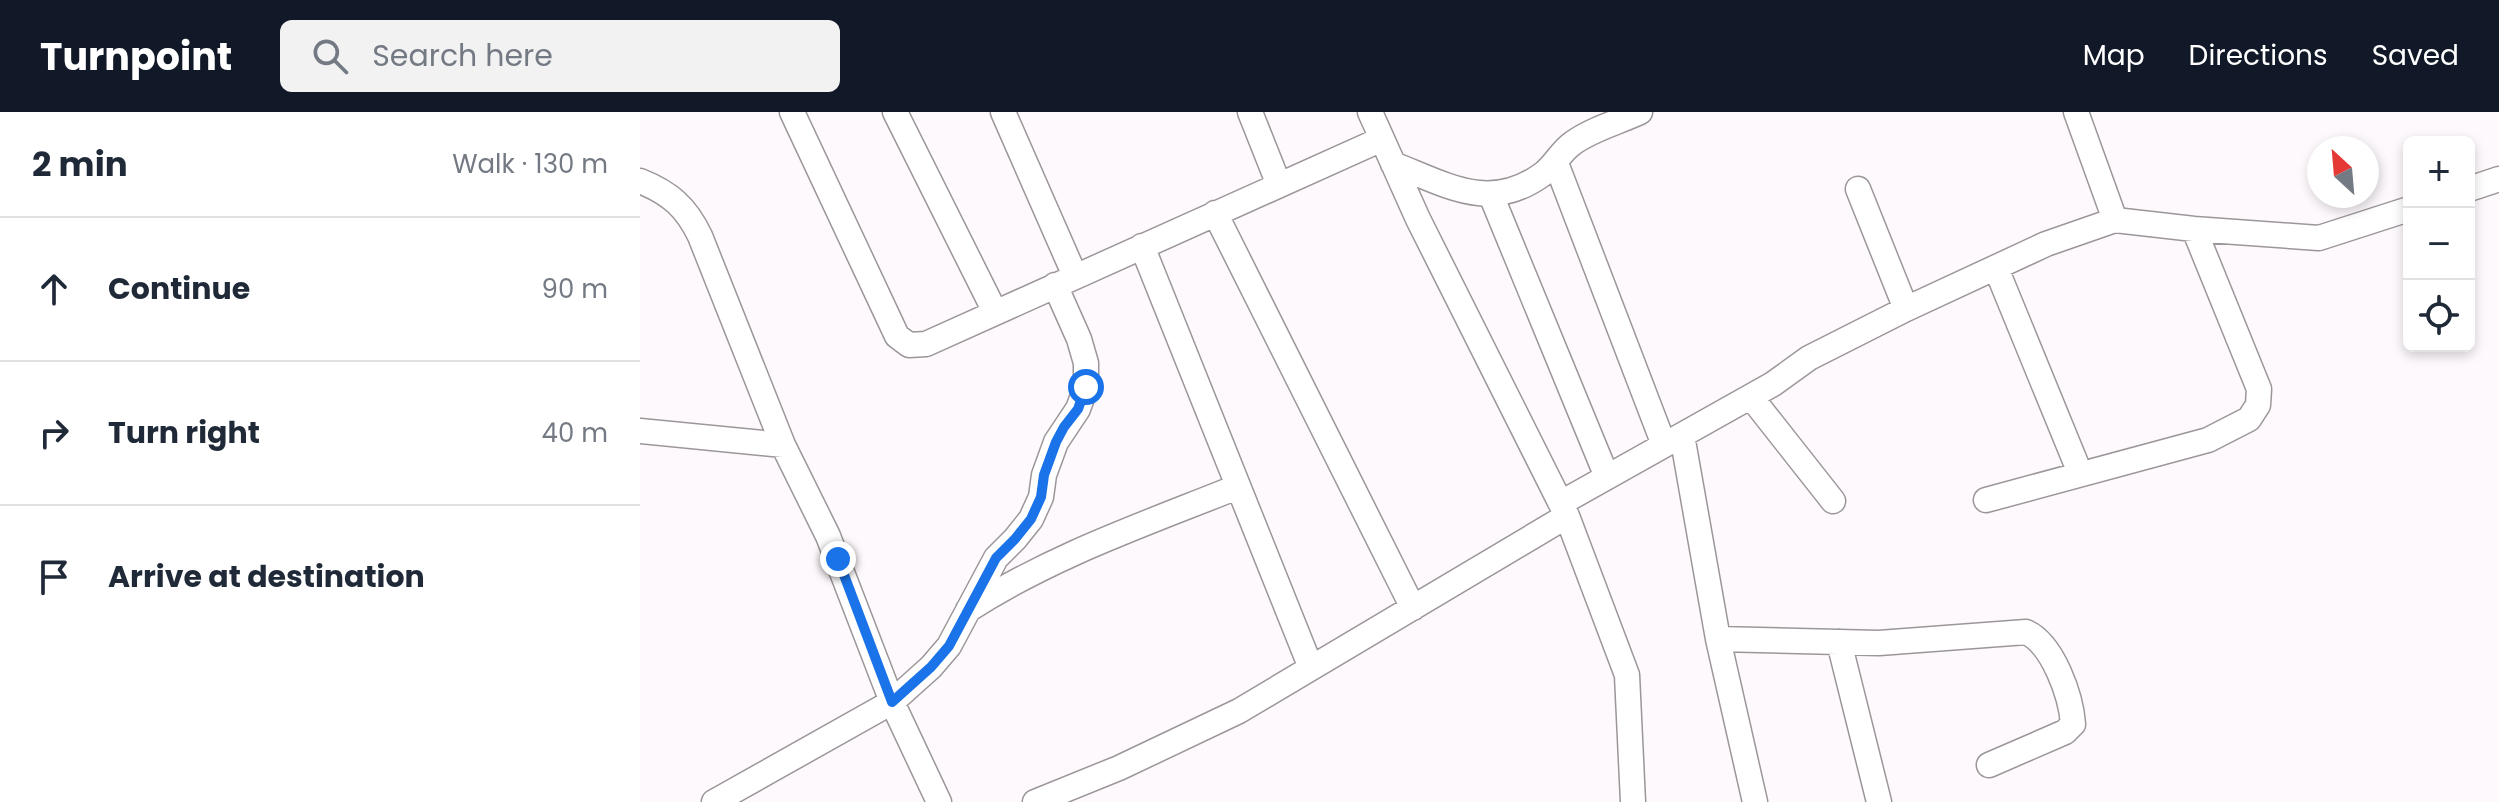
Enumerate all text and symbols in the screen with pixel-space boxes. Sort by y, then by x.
search box [280,20,840,92]
text: Turnpoint [40,30,232,83]
icon: search [308,34,352,78]
text: Search here [372,34,553,77]
text: Map [2083,36,2145,75]
text: Directions [2189,36,2328,75]
text: Saved [2372,36,2459,75]
north arrow [2307,136,2379,208]
map controls [2403,136,2475,352]
button: + [2403,136,2475,208]
text: 2 min [32,140,128,188]
text: Walk · 130 m [452,146,608,182]
button: − [2403,208,2475,280]
icon: ahead [32,267,76,311]
text: Continue [108,267,250,310]
text: 90 m [542,271,608,307]
button: locate [2403,280,2475,352]
route start [1068,369,1104,405]
icon: right [32,411,76,455]
text: Turn right [108,411,260,454]
text: 40 m [542,415,608,451]
route end [820,541,856,577]
icon: arrive [32,555,76,599]
text: Arrive at destination [108,555,425,598]

